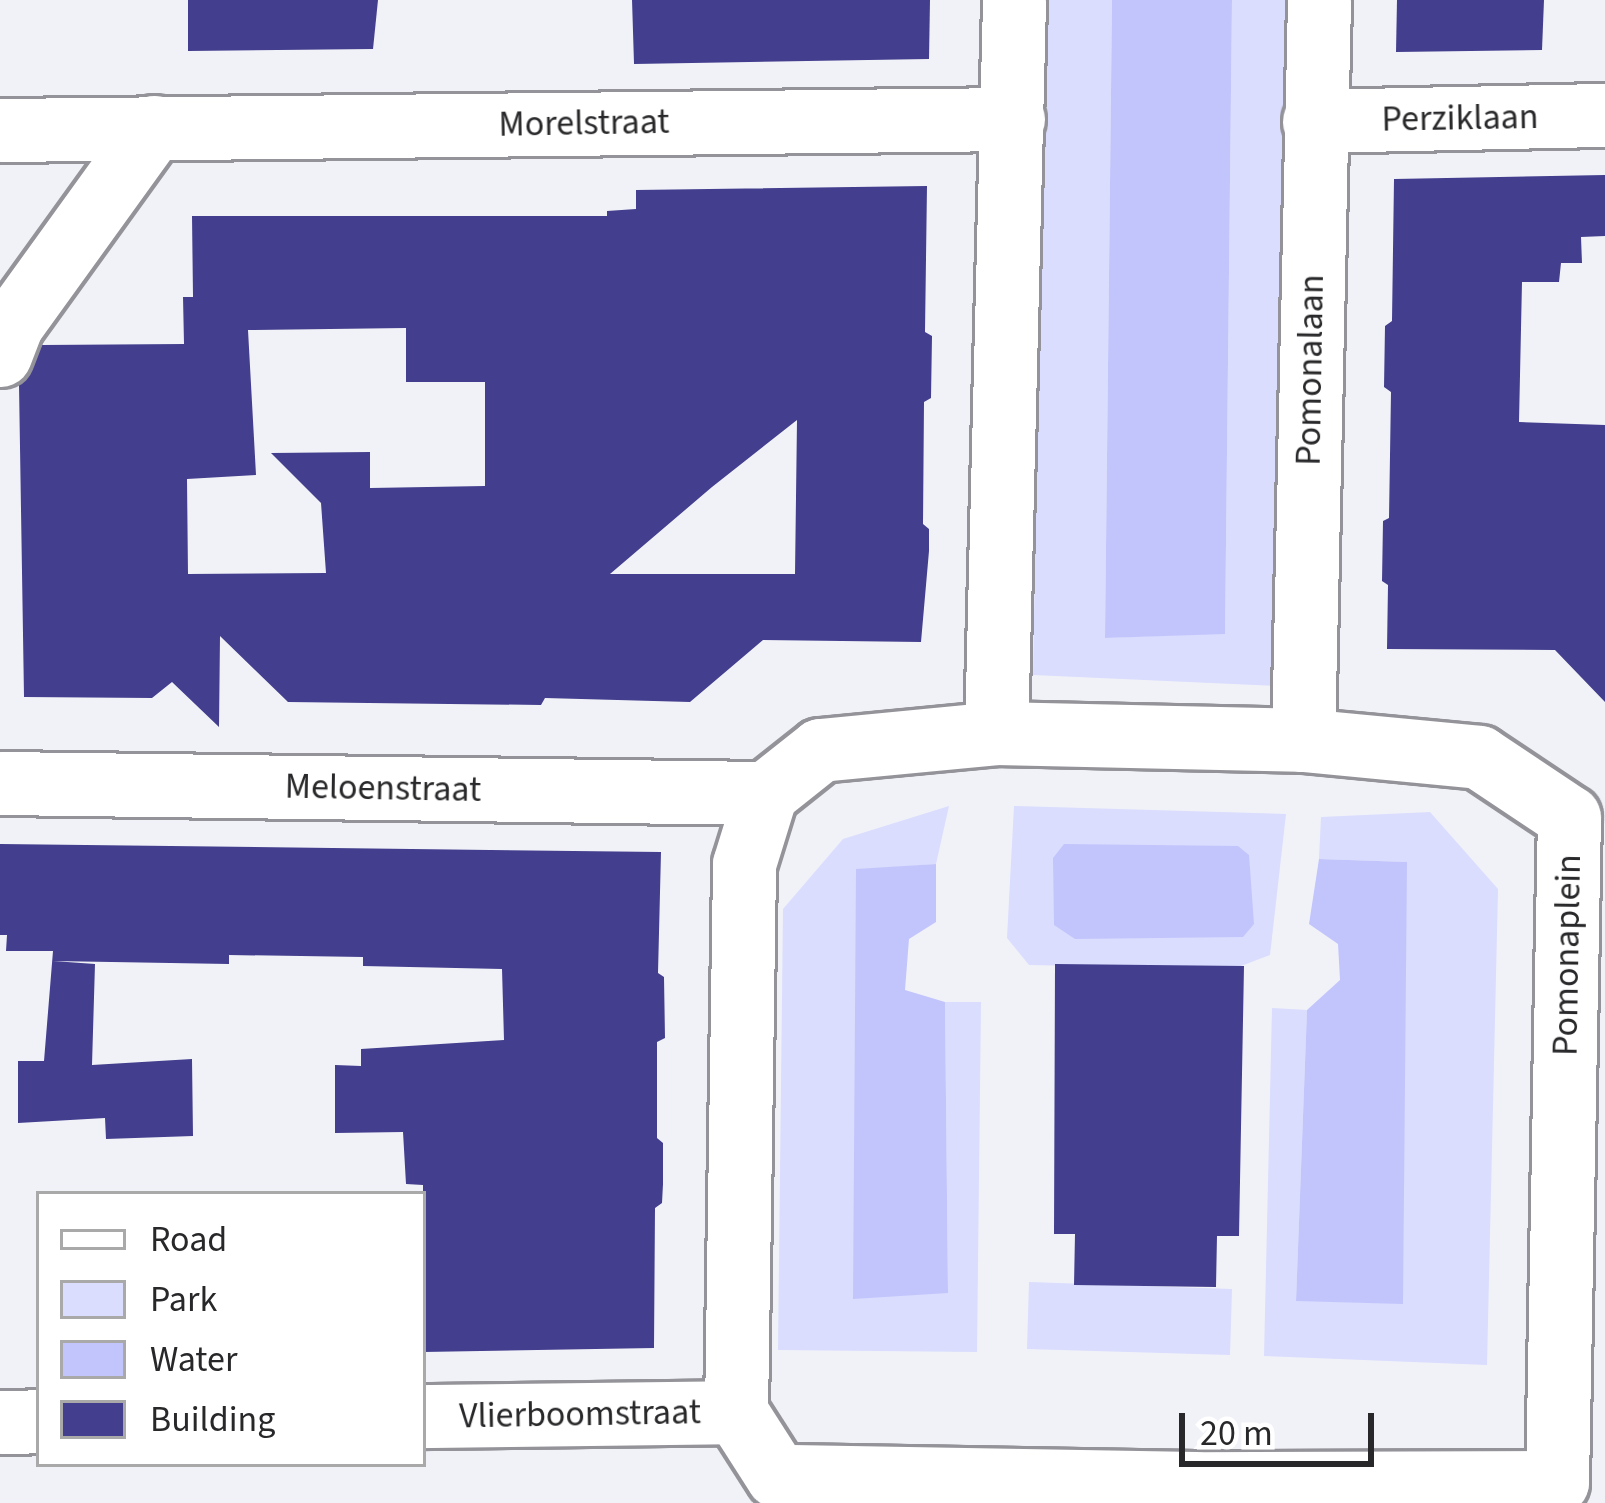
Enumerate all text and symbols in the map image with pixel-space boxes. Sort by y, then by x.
street label: Perziklaan [1381,95,1539,141]
street label: Morelstraat [498,100,670,146]
street label: Pomonalaan [1287,274,1333,466]
street label: Meloenstraat [284,765,482,811]
street label: Pomonaplein [1544,854,1590,1056]
legend [36,1191,426,1467]
text: Road [150,1214,227,1265]
text: Park [150,1274,217,1325]
text: Water [150,1334,237,1385]
scale bar [1185,1389,1380,1463]
street label: Vlierboomstraat [459,1390,701,1438]
text: Building [150,1394,275,1445]
text: 20 m [1200,1408,1273,1459]

